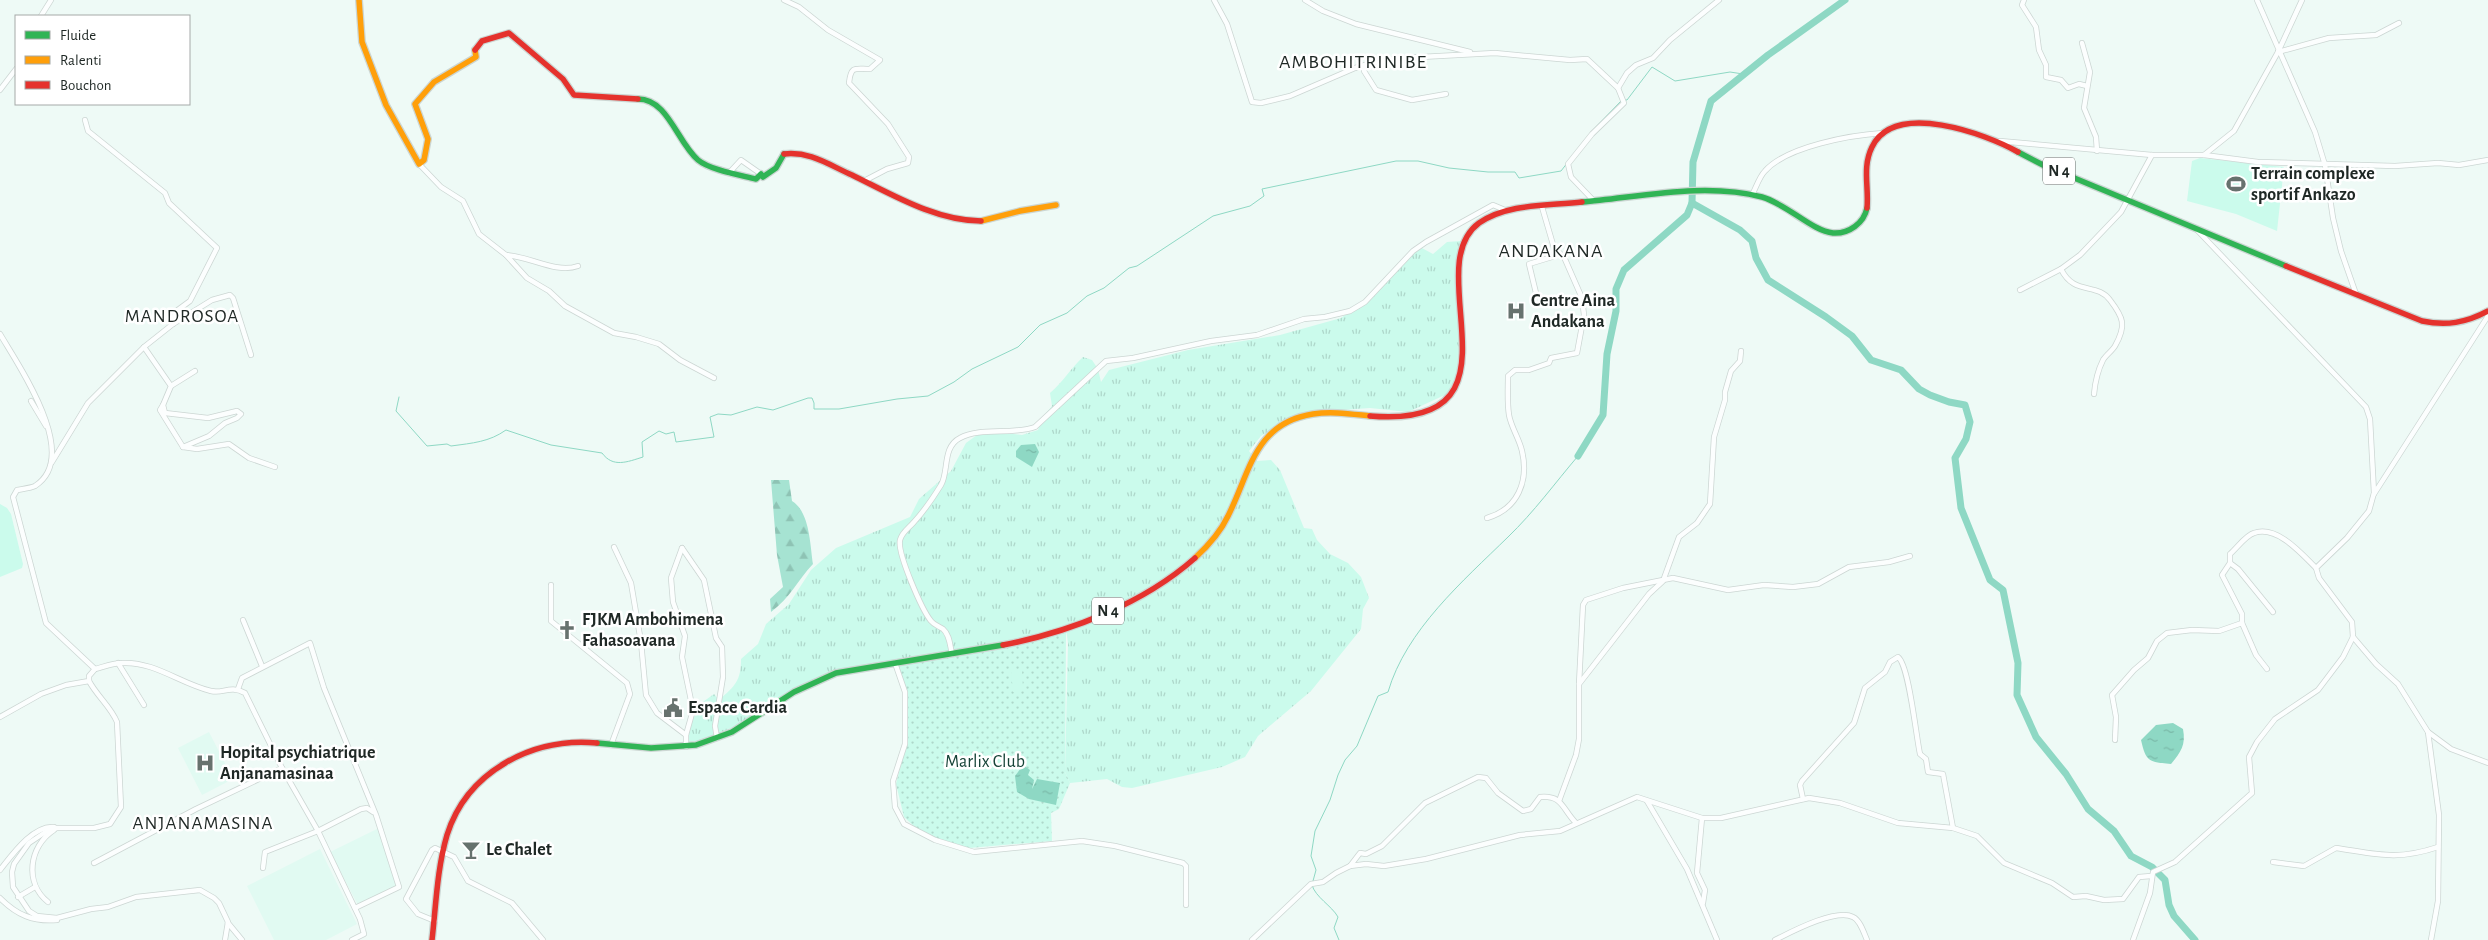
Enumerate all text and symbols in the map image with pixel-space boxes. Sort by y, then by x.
legend [15,15,190,105]
text: Fluide [60,28,96,43]
district label: AMBOHITRINIBE [1279,52,1427,72]
text: Ralenti [60,53,102,68]
text: Bouchon [60,78,111,93]
road number: N 4 [2043,158,2075,185]
place label: Terrain complexe sportif Ankazo [2251,165,2375,204]
sports icon: Terrain complexe sportif Ankazo [2225,173,2247,195]
district label: ANDAKANA [1498,241,1604,261]
place label: Centre Aina Andakana [1531,292,1616,331]
hospital icon: Centre Aina Andakana [1505,300,1527,322]
district label: MANDROSOA [125,307,239,326]
road number: N 4 [1092,598,1124,624]
place label: FJKM Ambohimena Fahasoavana [582,611,724,650]
church icon: FJKM Ambohimena Fahasoavana [556,619,578,641]
public building icon: Espace Cardia [662,697,684,719]
place label: Espace Cardia [688,699,787,717]
place label: Hopital psychiatrique Anjanamasinaa [220,744,375,783]
hospital icon: Hopital psychiatrique Anjanamasinaa [194,752,216,774]
park label: Marlix Club [945,753,1025,771]
district label: ANJANAMASINA [133,814,273,833]
bar icon: Le Chalet [460,839,482,861]
place label: Le Chalet [486,841,552,859]

